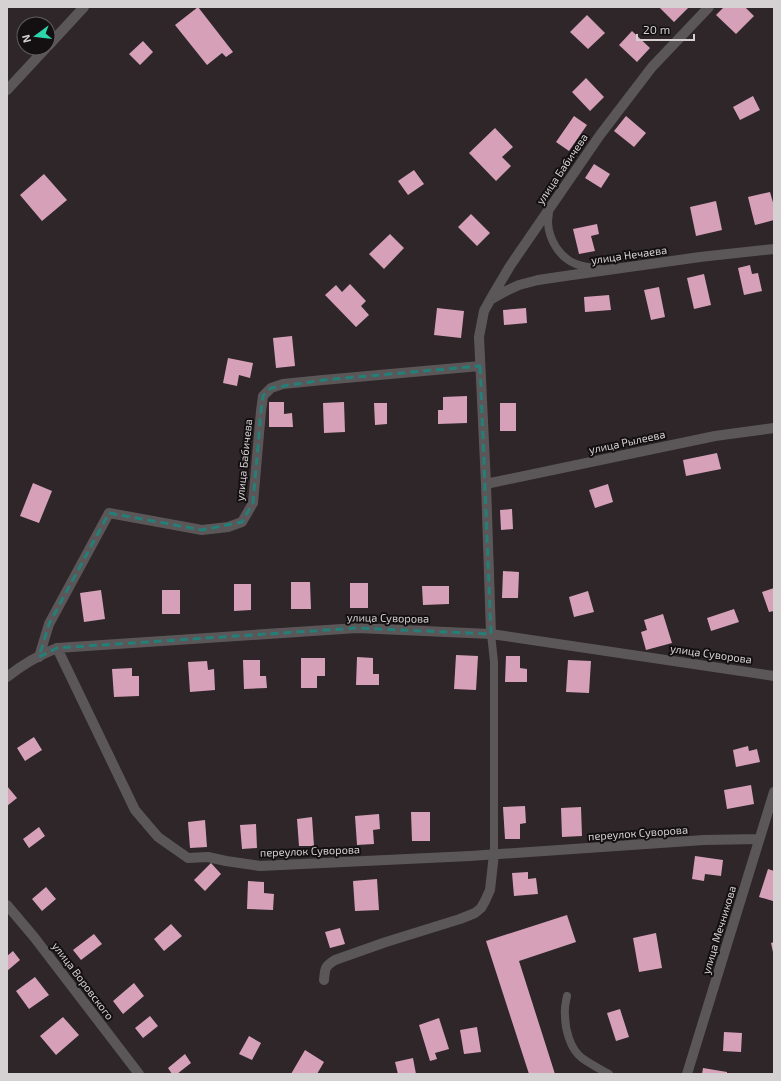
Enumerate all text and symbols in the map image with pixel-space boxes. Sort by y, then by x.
north arrow [16,16,56,56]
scale bar [637,16,694,42]
text: 20 m [643,22,670,36]
text: N [19,33,33,44]
street label: улица Бабичева [533,131,591,207]
street label: улица Нечаева [590,243,668,267]
street label: улица Бабичева [233,418,255,502]
street label: улица Рылеева [587,427,667,457]
street label: улица Суворова [347,610,429,626]
street label: улица Суворова [669,641,753,667]
street label: переулок Суворова [588,823,688,843]
street label: переулок Суворова [260,842,360,860]
street label: улица Мечникова [699,884,739,976]
street label: улица Воровского [49,939,117,1023]

